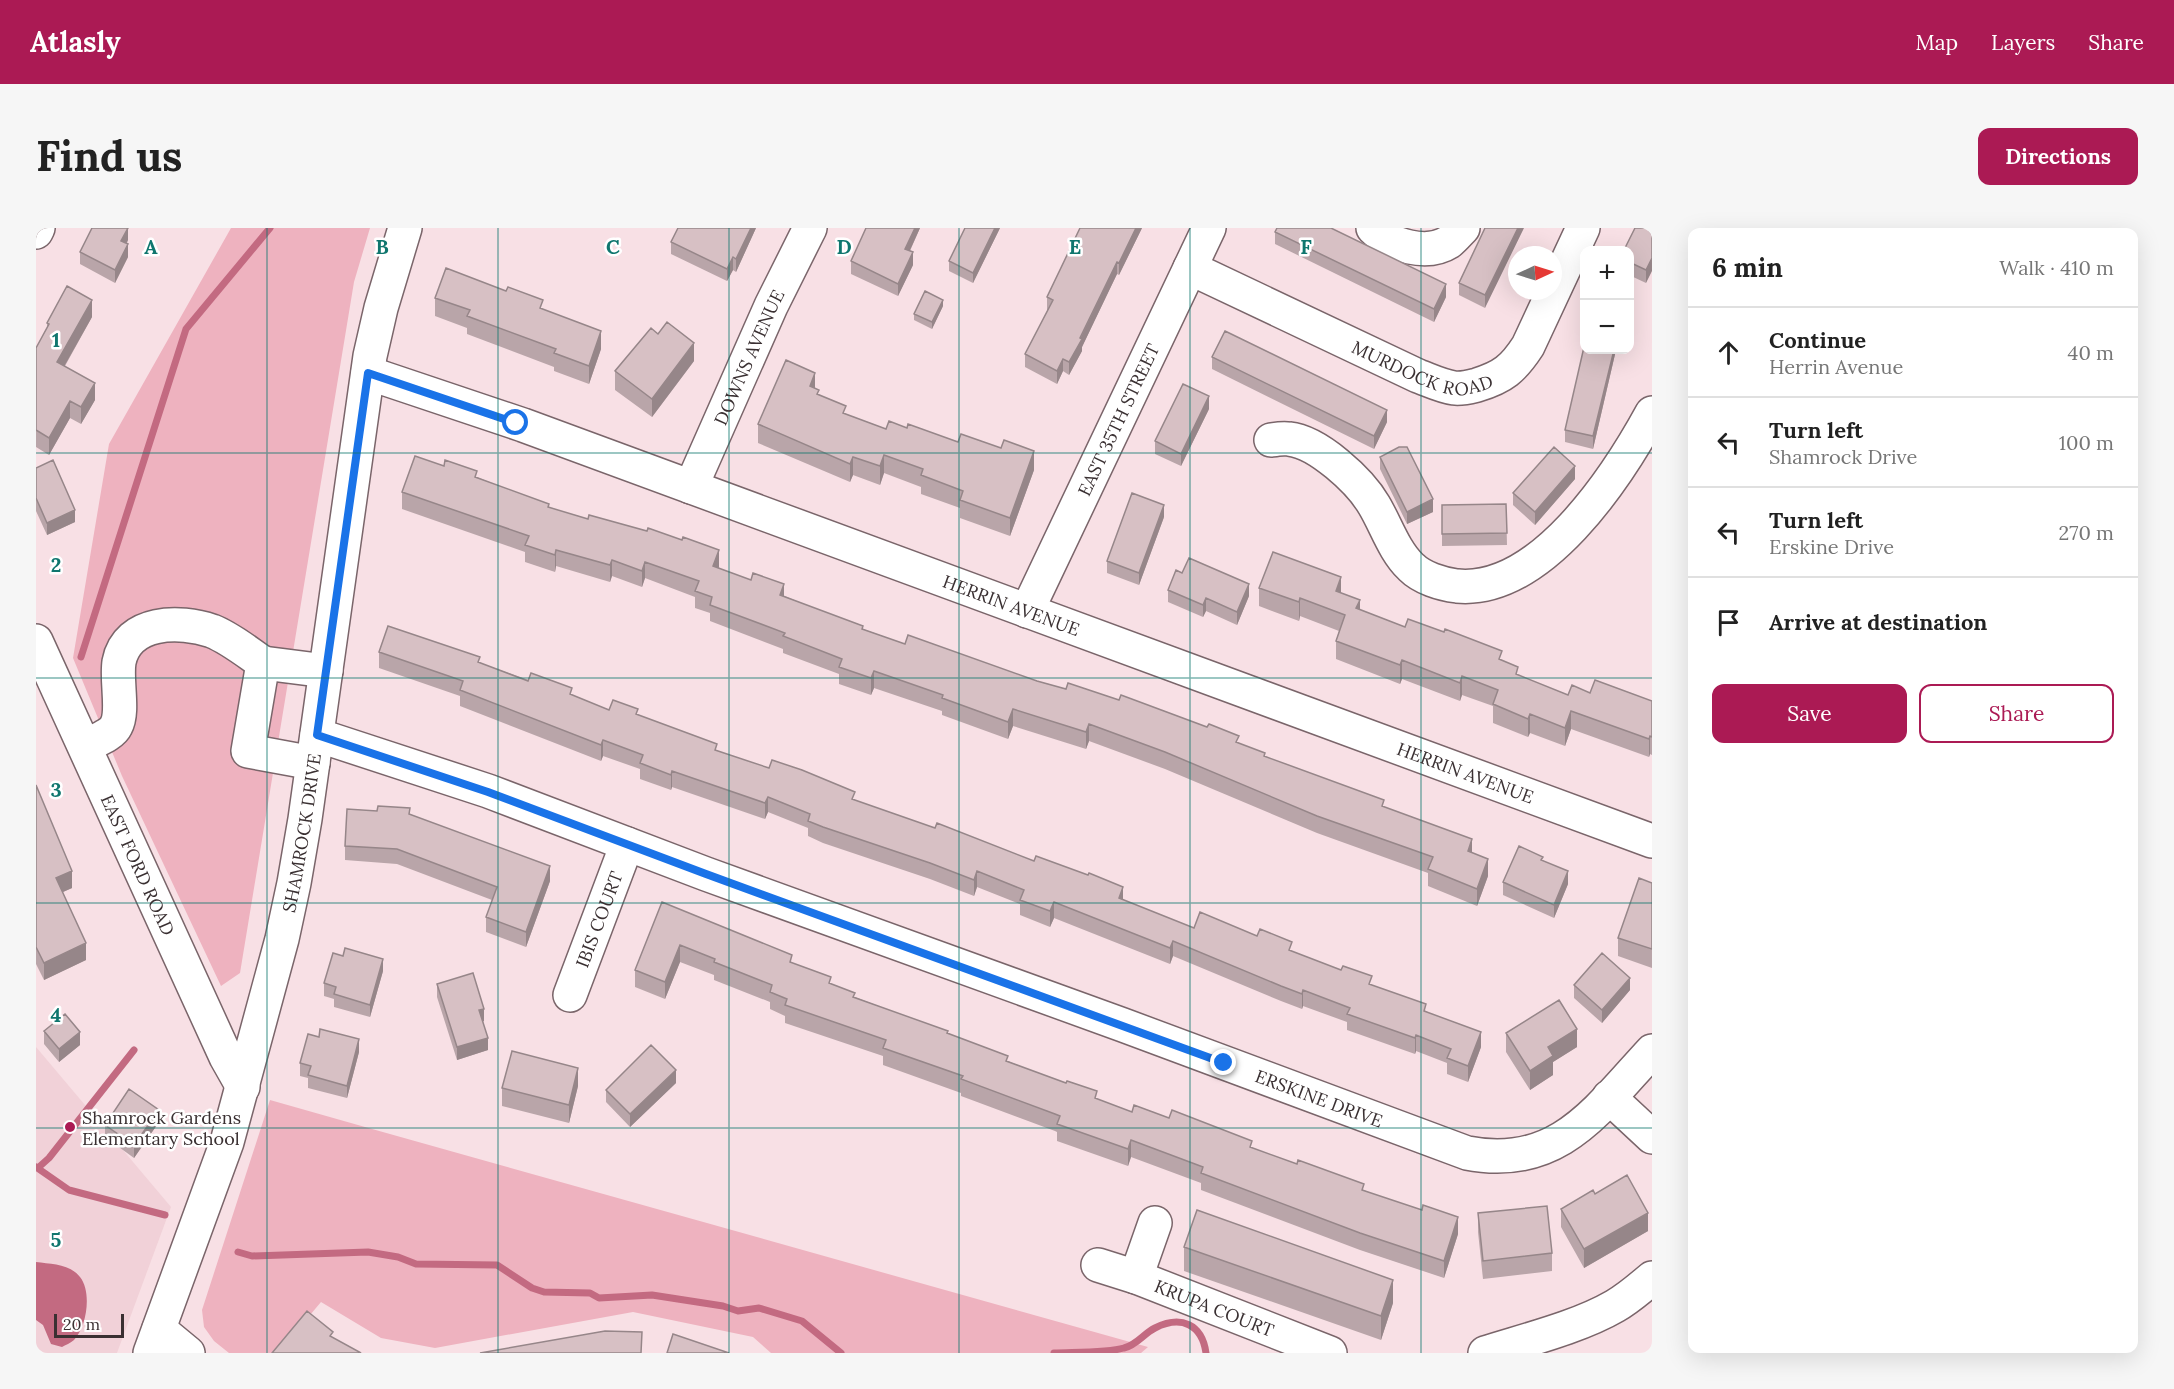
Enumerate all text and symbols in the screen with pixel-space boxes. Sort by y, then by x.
text: Atlasly [30,24,121,60]
text: Map [1915,29,1958,56]
text: Layers [1991,29,2055,56]
text: Share [2088,29,2144,56]
button: Directions [1978,128,2138,185]
text: Find us [36,129,182,183]
text: A [144,234,158,259]
text: B [375,234,389,259]
text: C [606,234,620,259]
text: D [836,234,852,259]
text: E [1069,234,1081,259]
text: F [1300,234,1312,259]
north arrow [1508,246,1562,300]
map controls [1580,246,1634,354]
button: + [1580,246,1634,300]
text: 6 min [1712,251,1783,284]
text: Walk · 410 m [1999,255,2114,280]
street label: DOWNS AVENUE [708,286,789,429]
button: − [1580,300,1634,354]
text: Continue [1769,326,1866,354]
text: 1 [52,327,60,352]
street label: MURDOCK ROAD [1348,335,1496,400]
icon: ahead [1712,336,1745,369]
street label: EAST 35TH STREET [1072,339,1164,499]
text: 40 m [2068,340,2114,365]
text: Herrin Avenue [1769,354,1903,379]
route start [502,409,528,435]
text: Turn left [1769,416,1863,444]
icon: left [1712,426,1745,459]
text: 100 m [2059,430,2114,455]
text: Shamrock Drive [1769,444,1917,469]
text: Turn left [1769,506,1863,534]
icon: left [1712,516,1745,549]
text: 270 m [2058,520,2114,545]
text: Erskine Drive [1769,534,1894,559]
text: 2 [51,552,61,577]
street label: HERRIN AVENUE [940,569,1083,641]
icon: arrive [1712,606,1745,639]
text: Arrive at destination [1769,608,1987,636]
button: Save [1712,684,1907,743]
button: Share [1919,684,2114,743]
street label: HERRIN AVENUE [1394,737,1537,808]
street label: SHAMROCK DRIVE [277,752,326,914]
text: 3 [50,777,62,802]
street label: EAST FORD ROAD [96,791,180,939]
street label: IBIS COURT [570,867,627,971]
text: 4 [51,1002,62,1027]
route end [1210,1049,1236,1075]
street label: ERSKINE DRIVE [1252,1064,1386,1132]
place label: Shamrock Gardens Elementary School [82,1106,241,1150]
marker: Shamrock Gardens Elementary School [63,1120,77,1134]
text: 5 [51,1227,62,1252]
street label: KRUPA COURT [1151,1274,1278,1342]
scale bar [54,1311,124,1338]
text: 20 m [63,1314,100,1334]

